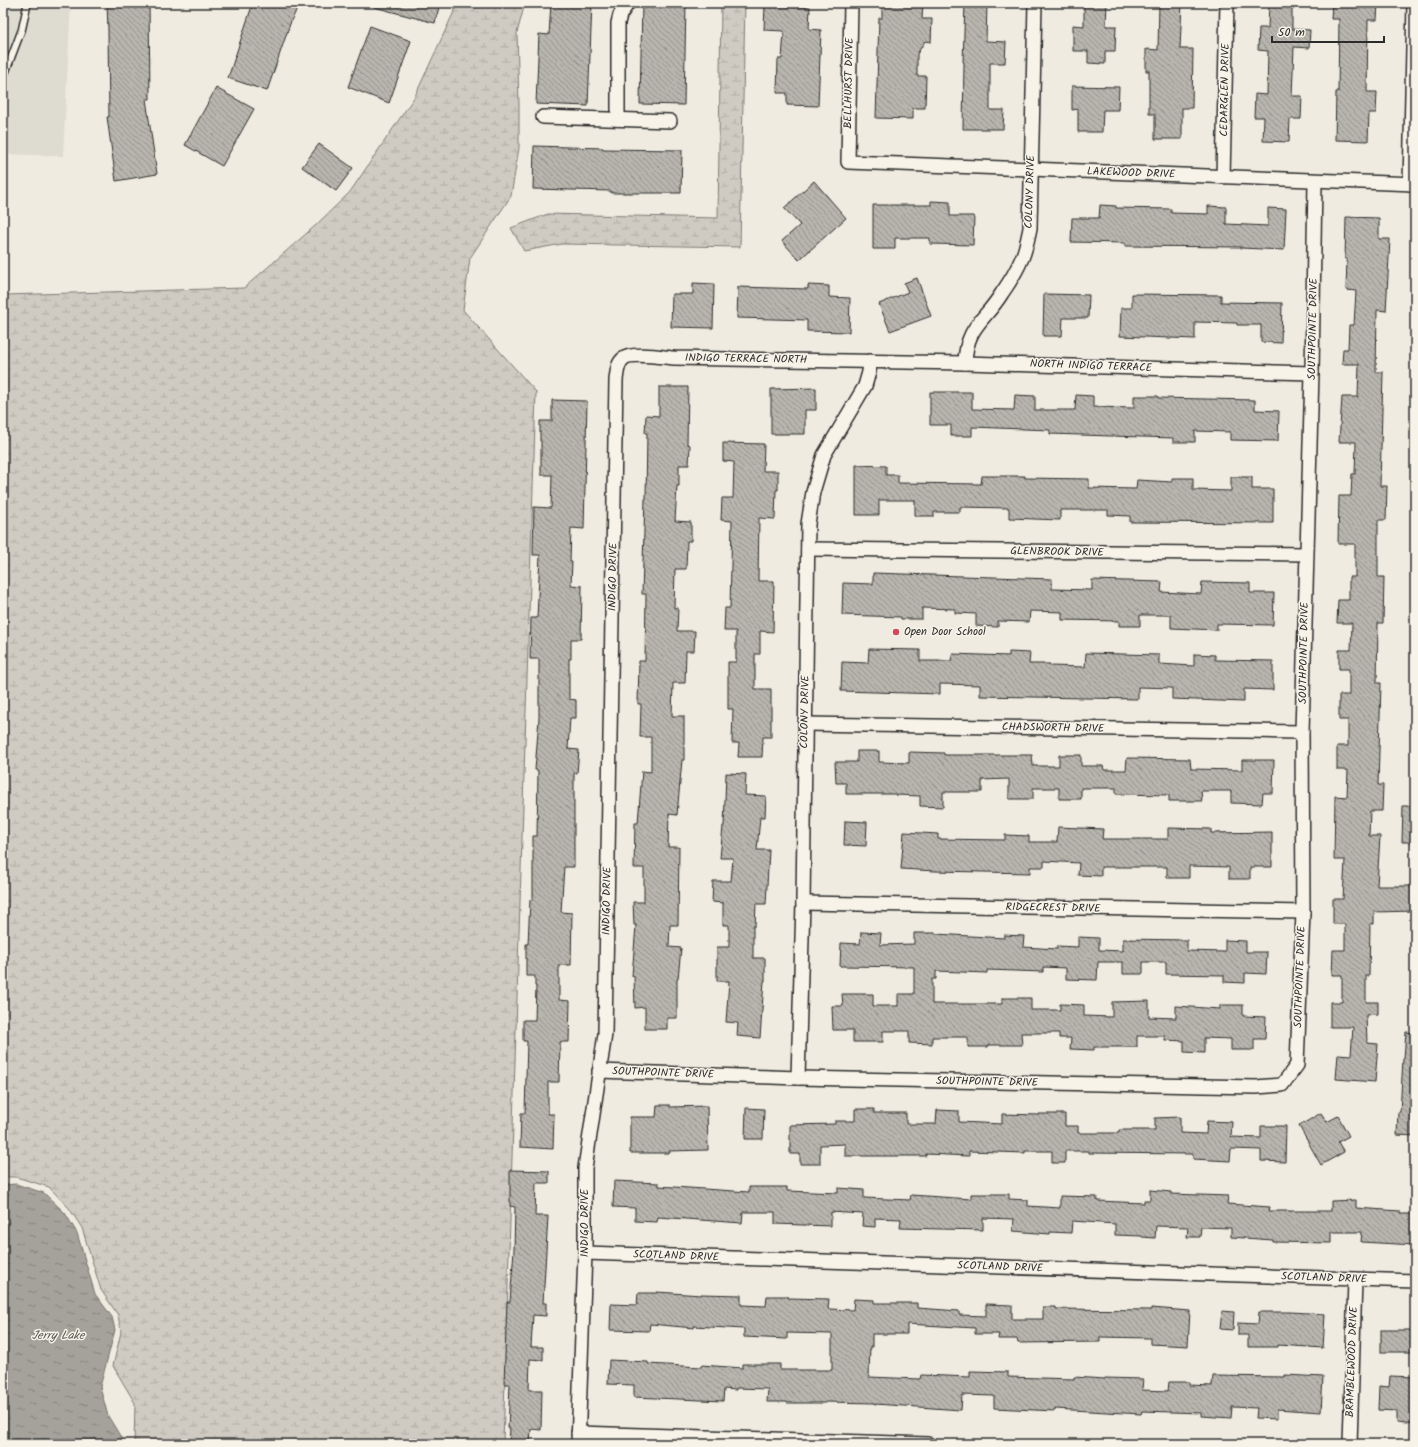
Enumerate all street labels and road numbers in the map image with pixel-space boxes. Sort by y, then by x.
street label: BELLHURST DRIVE [839,37,859,129]
street label: CEDARGLEN DRIVE [1215,43,1235,137]
street label: COLONY DRIVE [1020,154,1040,229]
street label: LAKEWOOD DRIVE [1086,162,1176,184]
street label: SOUTHPOINTE DRIVE [1303,277,1323,380]
street label: INDIGO TERRACE NORTH [685,349,807,369]
street label: NORTH INDIGO TERRACE [1030,355,1153,377]
street label: INDIGO DRIVE [603,542,623,611]
street label: GLENBROOK DRIVE [1010,542,1105,562]
street label: SOUTHPOINTE DRIVE [1294,601,1314,704]
street label: COLONY DRIVE [795,675,815,749]
street label: CHADSWORTH DRIVE [1002,718,1105,738]
street label: INDIGO DRIVE [597,866,617,935]
street label: RIDGECREST DRIVE [1005,898,1101,918]
street label: SOUTHPOINTE DRIVE [1289,925,1311,1028]
street label: SOUTHPOINTE DRIVE [612,1062,715,1084]
street label: SOUTHPOINTE DRIVE [936,1072,1039,1092]
street label: INDIGO DRIVE [576,1188,594,1257]
street label: SCOTLAND DRIVE [633,1246,720,1267]
street label: SCOTLAND DRIVE [957,1257,1044,1278]
street label: SCOTLAND DRIVE [1281,1268,1368,1289]
street label: BRAMBLEWOOD DRIVE [1341,1306,1363,1418]

